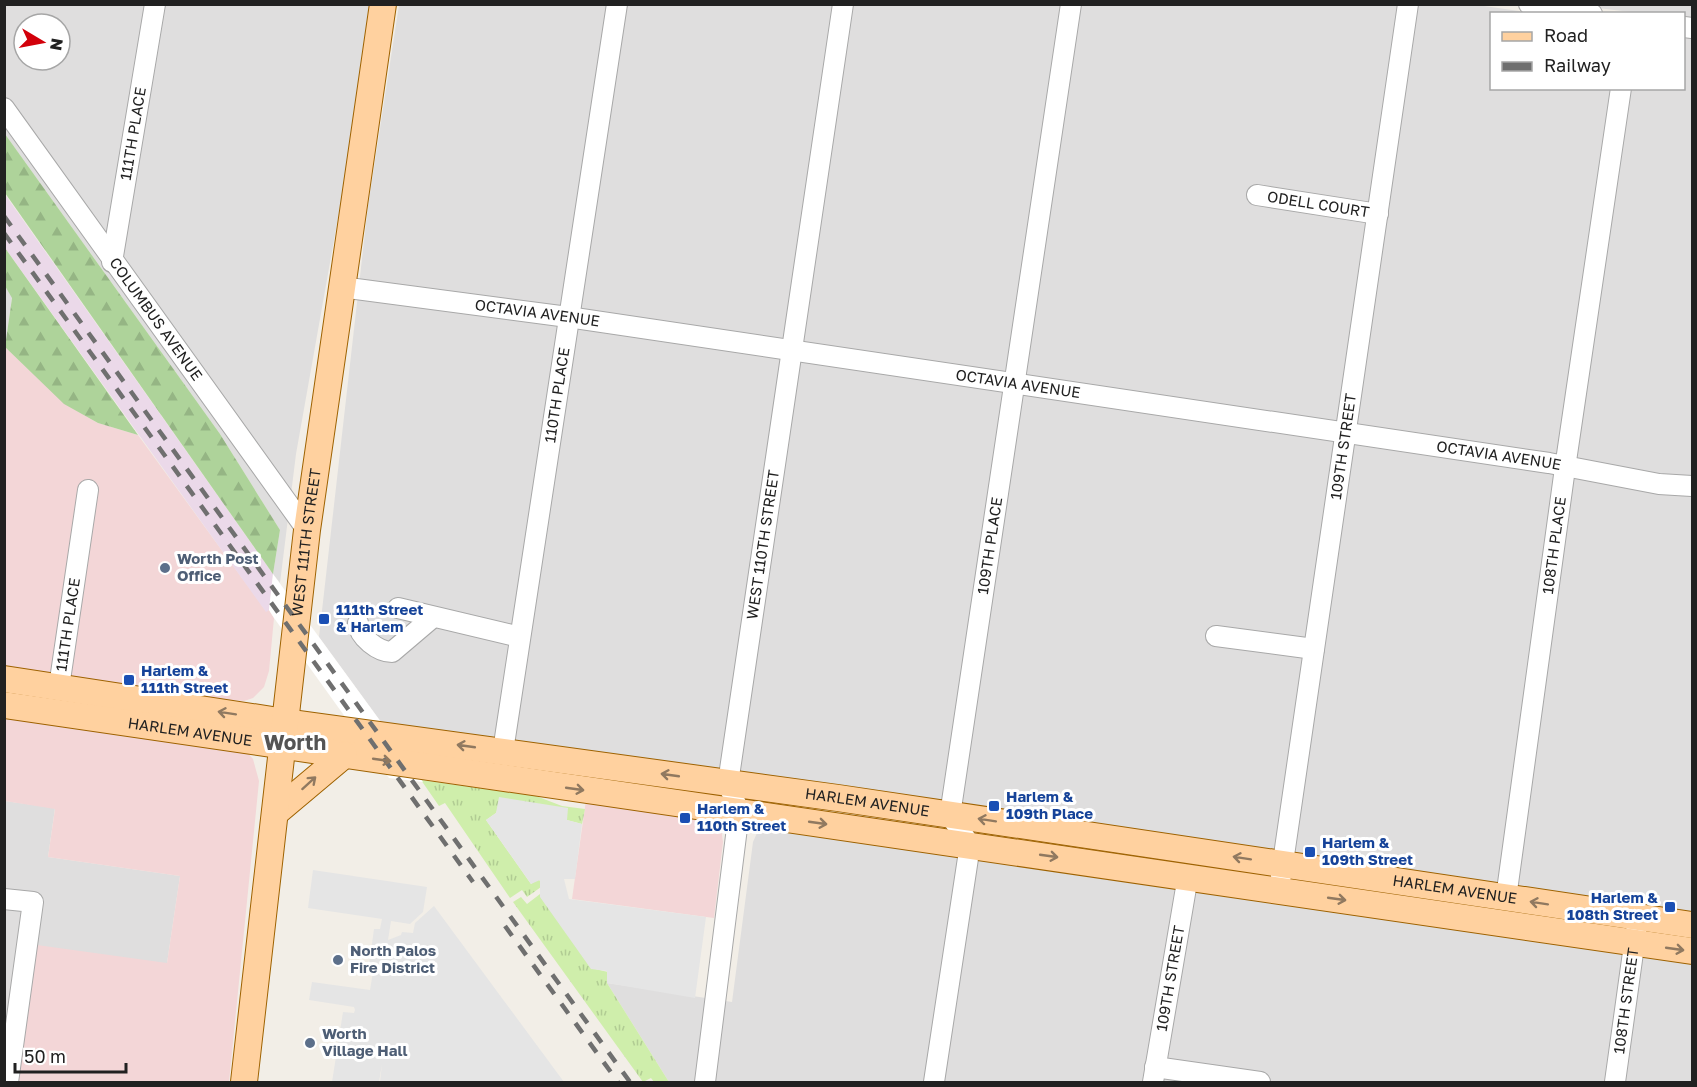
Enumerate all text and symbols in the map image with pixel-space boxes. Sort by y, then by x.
north arrow [12,12,72,72]
legend [1490,12,1685,90]
text: Road [1544,24,1588,46]
text: N [46,37,68,52]
text: Railway [1544,54,1611,76]
street label: 111TH PLACE [116,86,149,182]
street label: ODELL COURT [1266,187,1371,221]
street label: COLUMBUS AVENUE [106,254,207,384]
street label: OCTAVIA AVENUE [474,295,601,330]
street label: 110TH PLACE [540,346,572,444]
street label: OCTAVIA AVENUE [955,365,1082,401]
street label: 109TH STREET [1326,392,1359,501]
street label: OCTAVIA AVENUE [1435,436,1563,473]
street label: WEST 111TH STREET [287,467,324,618]
street label: WEST 110TH STREET [742,468,782,621]
street label: 108TH PLACE [1538,495,1569,595]
street label: 109TH PLACE [973,496,1005,595]
place label: Worth Post Office [177,549,258,584]
marker: Worth Post Office [158,561,172,575]
street label: 111TH PLACE [51,577,83,672]
place label: 111th Street & Harlem [336,600,423,635]
marker: 111th Street & Harlem [317,612,331,626]
place label: Harlem & 111th Street [141,661,228,696]
marker: Harlem & 111th Street [122,673,136,687]
one-way arrow [218,708,237,719]
street label: HARLEM AVENUE [127,713,254,749]
district label: Worth [264,729,326,755]
one-way arrow [457,741,477,752]
one-way arrow [371,755,391,766]
one-way arrow [661,769,681,780]
one-way arrow [301,776,316,790]
one-way arrow [564,783,584,794]
street label: HARLEM AVENUE [804,784,931,819]
place label: Harlem & 109th Place [1006,787,1093,822]
place label: Harlem & 110th Street [697,799,786,834]
marker: Harlem & 109th Place [987,799,1001,813]
marker: Harlem & 110th Street [678,811,692,825]
one-way arrow [978,814,997,825]
one-way arrow [808,818,827,829]
place label: Harlem & 109th Street [1322,833,1413,868]
marker: Harlem & 109th Street [1303,845,1317,859]
one-way arrow [1038,851,1058,862]
one-way arrow [1233,853,1253,864]
street label: HARLEM AVENUE [1392,871,1518,907]
place label: Harlem & 108th Street [1567,888,1658,923]
one-way arrow [1326,893,1346,904]
one-way arrow [1529,897,1549,908]
marker: Harlem & 108th Street [1663,900,1677,914]
street label: 109TH STREET [1152,924,1187,1033]
place label: North Palos Fire District [350,941,436,976]
one-way arrow [1665,943,1685,954]
street label: 108TH STREET [1609,946,1642,1055]
marker: North Palos Fire District [331,953,345,967]
place label: Worth Village Hall [322,1024,408,1059]
scale bar [15,1036,126,1074]
marker: Worth Village Hall [303,1036,317,1050]
text: 50 m [24,1045,66,1067]

